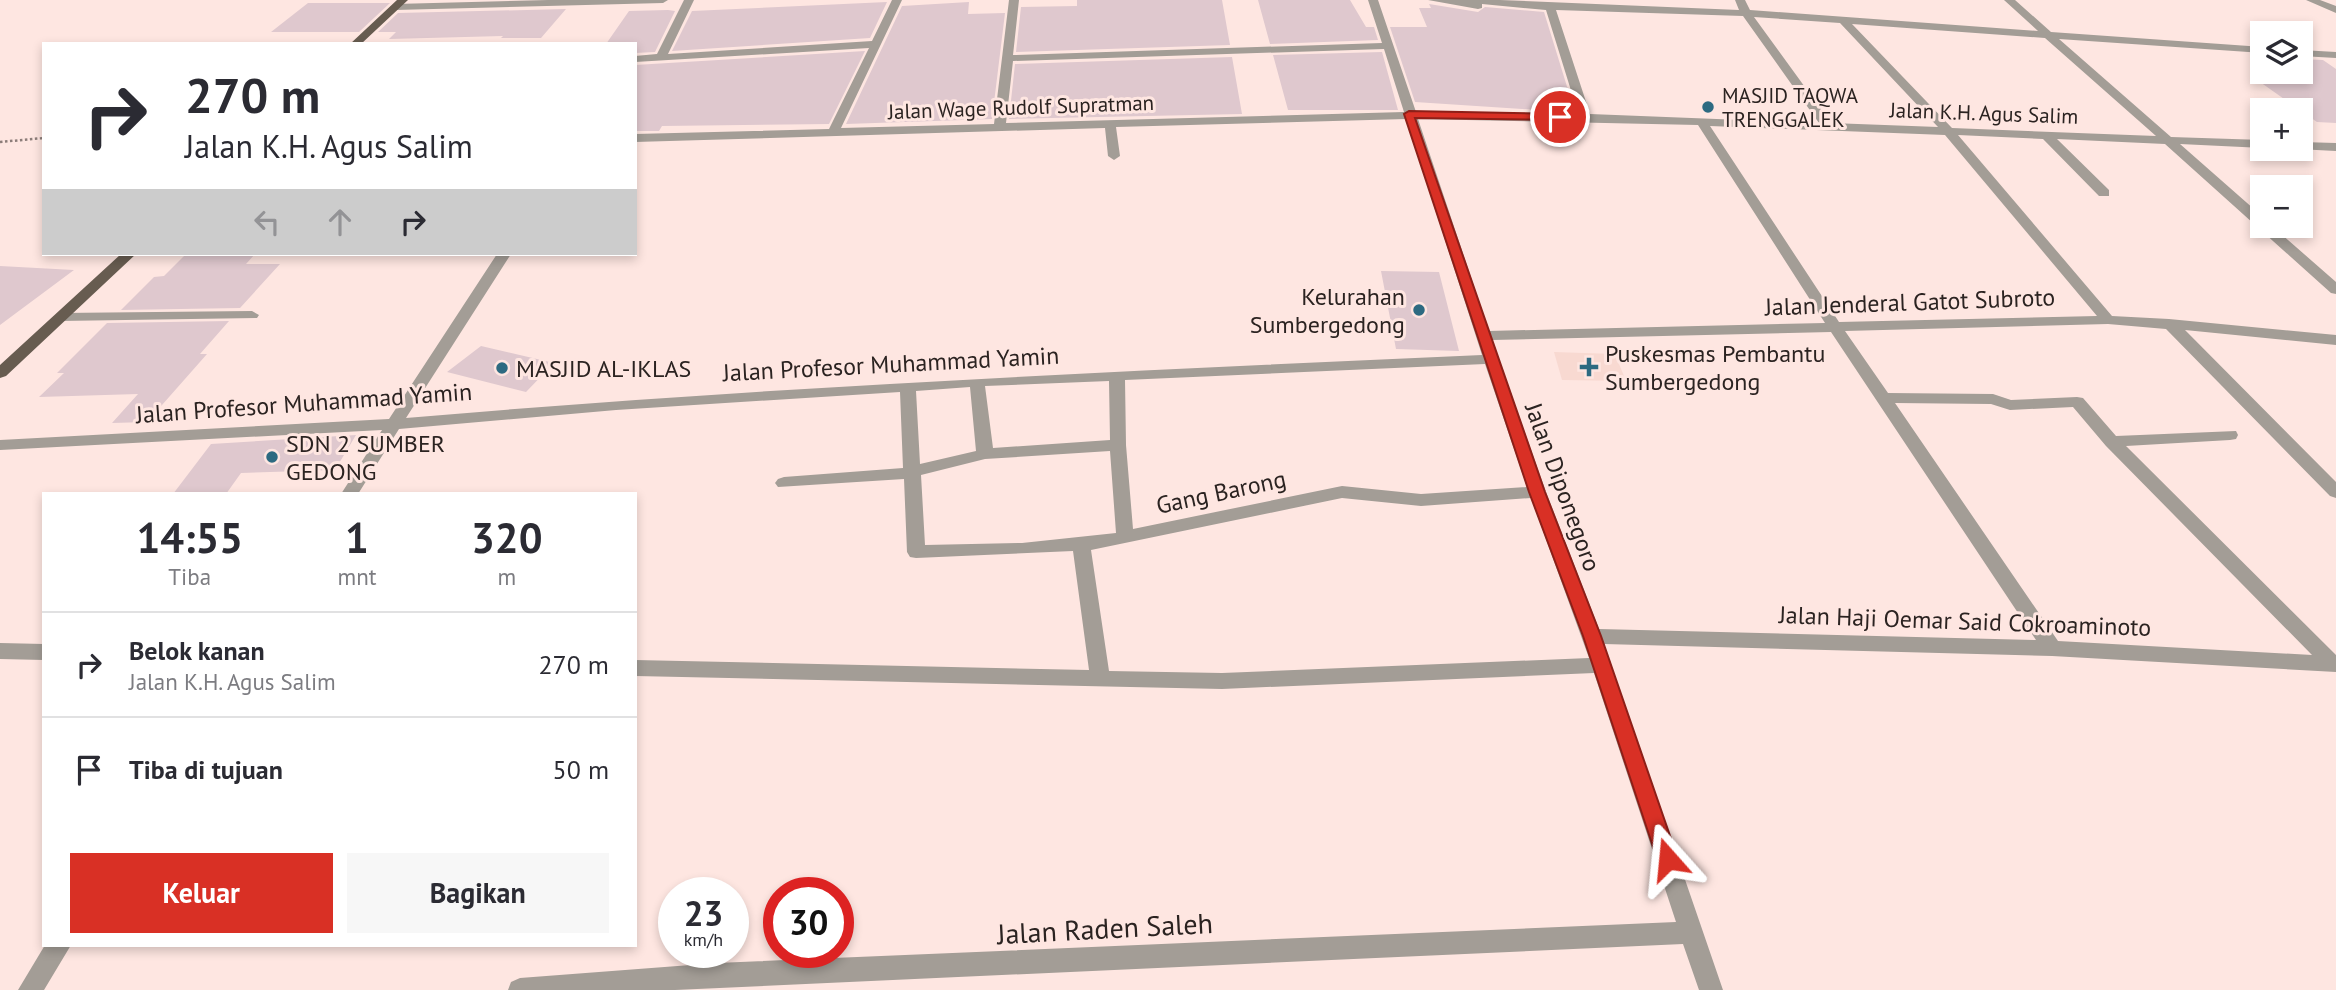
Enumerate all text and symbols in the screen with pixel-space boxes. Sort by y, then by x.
map controls [2250,21,2313,238]
button: layers [2250,21,2313,84]
text: 270 m [185,63,320,127]
icon: right [70,70,161,161]
place label: MASJID TAQWA TRENGGALEK [1722,82,1859,133]
pin [1530,87,1590,147]
street label: Jalan Wage Rudolf Supratman [886,89,1155,125]
street label: Jalan K.H. Agus Salim [1888,96,2079,130]
icon: arrive [1541,98,1579,136]
button: + [2250,98,2313,161]
marker: MASJID TAQWA TRENGGALEK [1700,99,1716,115]
text: Jalan K.H. Agus Salim [185,125,473,167]
button: − [2250,175,2313,238]
icon: left [248,203,286,241]
icon: ahead [321,203,359,241]
icon: right [394,203,432,241]
place label: Kelurahan Sumbergedong [1250,281,1405,340]
street label: Jalan Jenderal Gatot Subroto [1763,281,2056,323]
marker: Kelurahan Sumbergedong [1411,302,1427,318]
place label: Puskesmas Pembantu Sumbergedong [1605,338,1825,397]
street label: Jalan Profesor Muhammad Yamin [721,340,1060,388]
place label: MASJID AL-IKLAS [516,353,691,384]
marker: Puskesmas Pembantu Sumbergedong [1579,357,1599,377]
marker: MASJID AL-IKLAS [494,360,510,376]
street label: Jalan Profesor Muhammad Yamin [134,376,473,430]
street label: Jalan Diponegoro [1518,398,1608,576]
place label: SDN 2 SUMBER GEDONG [286,428,445,487]
marker: SDN 2 SUMBER GEDONG [264,449,280,465]
street label: Gang Barong [1153,463,1289,521]
text: 14:55 [136,510,243,565]
text: 1 [345,510,369,565]
text: 320 [471,510,542,565]
text: Tiba [168,562,211,591]
text: mnt [338,562,377,591]
text: m [497,562,516,591]
street label: Jalan Haji Oemar Said Cokroaminoto [1777,599,2152,643]
text: Belok kanan [129,634,265,667]
icon: right [70,646,108,684]
text: 270 m [538,648,609,681]
text: Jalan K.H. Agus Salim [129,667,336,696]
icon: arrive [70,751,108,789]
text: Tiba di tujuan [129,753,283,786]
text: 50 m [553,753,609,786]
position arrow [1631,822,1705,896]
button: Keluar [70,853,333,933]
button: Bagikan [347,853,609,933]
speed limit sign: 30 [763,877,854,968]
text: 23 [684,890,723,936]
street label: Jalan Raden Saleh [995,904,1214,952]
text: km/h [684,928,723,951]

